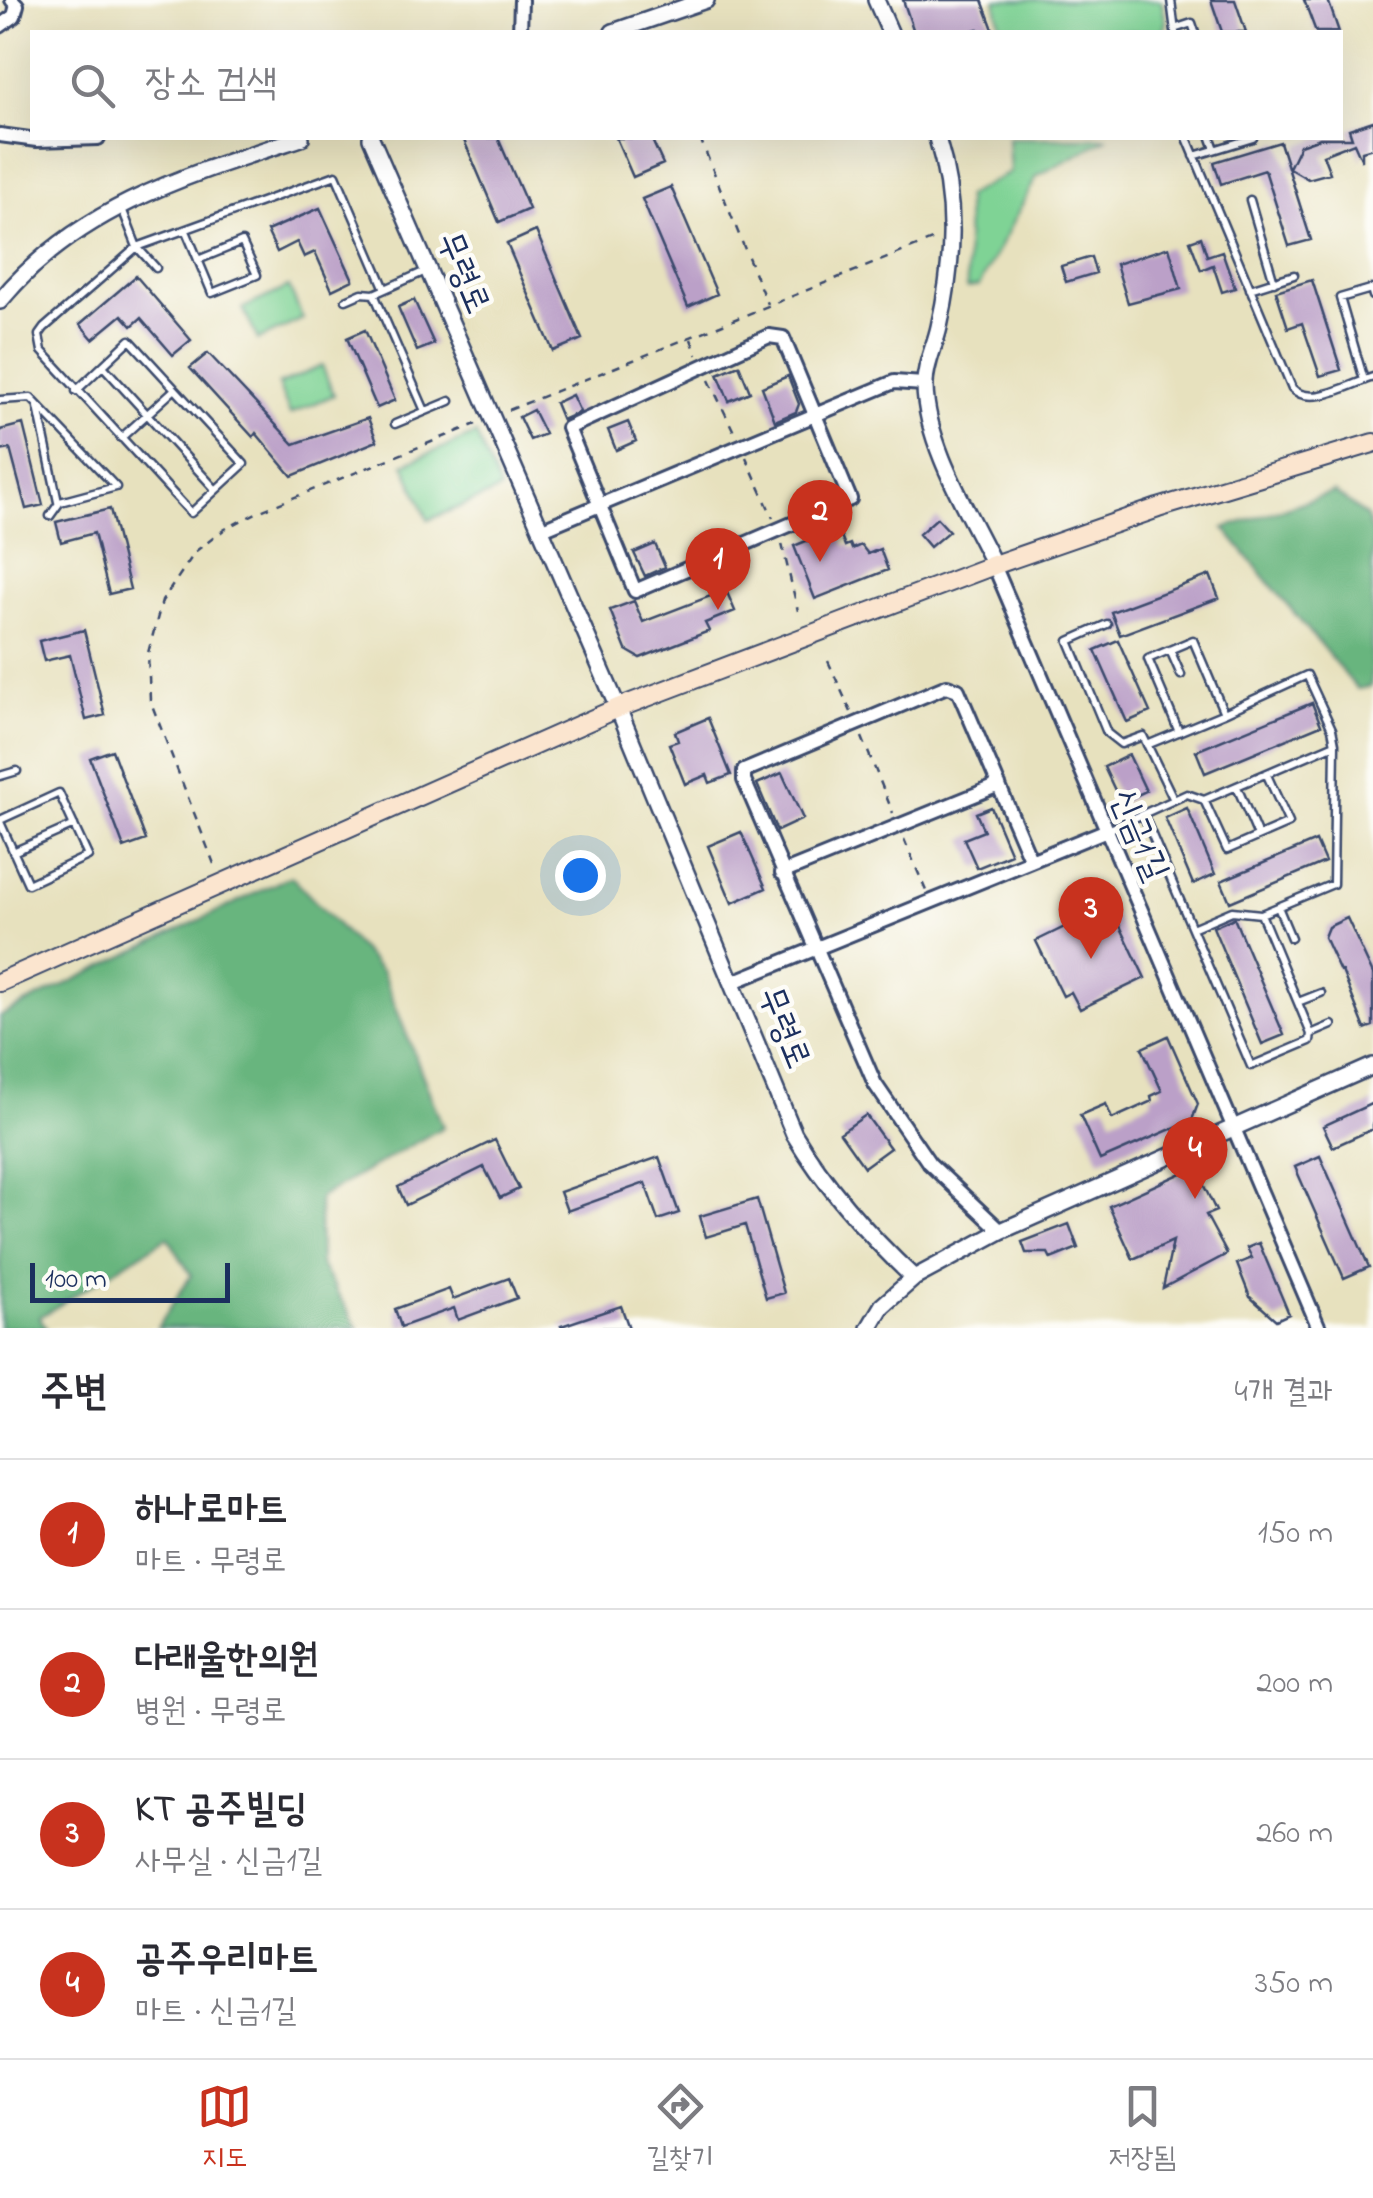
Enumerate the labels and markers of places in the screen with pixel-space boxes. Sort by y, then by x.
pin: 2 [788,480,852,562]
pin: 1 [686,528,750,610]
pin: 3 [1058,876,1124,959]
pin: 4 [1162,1116,1228,1199]

